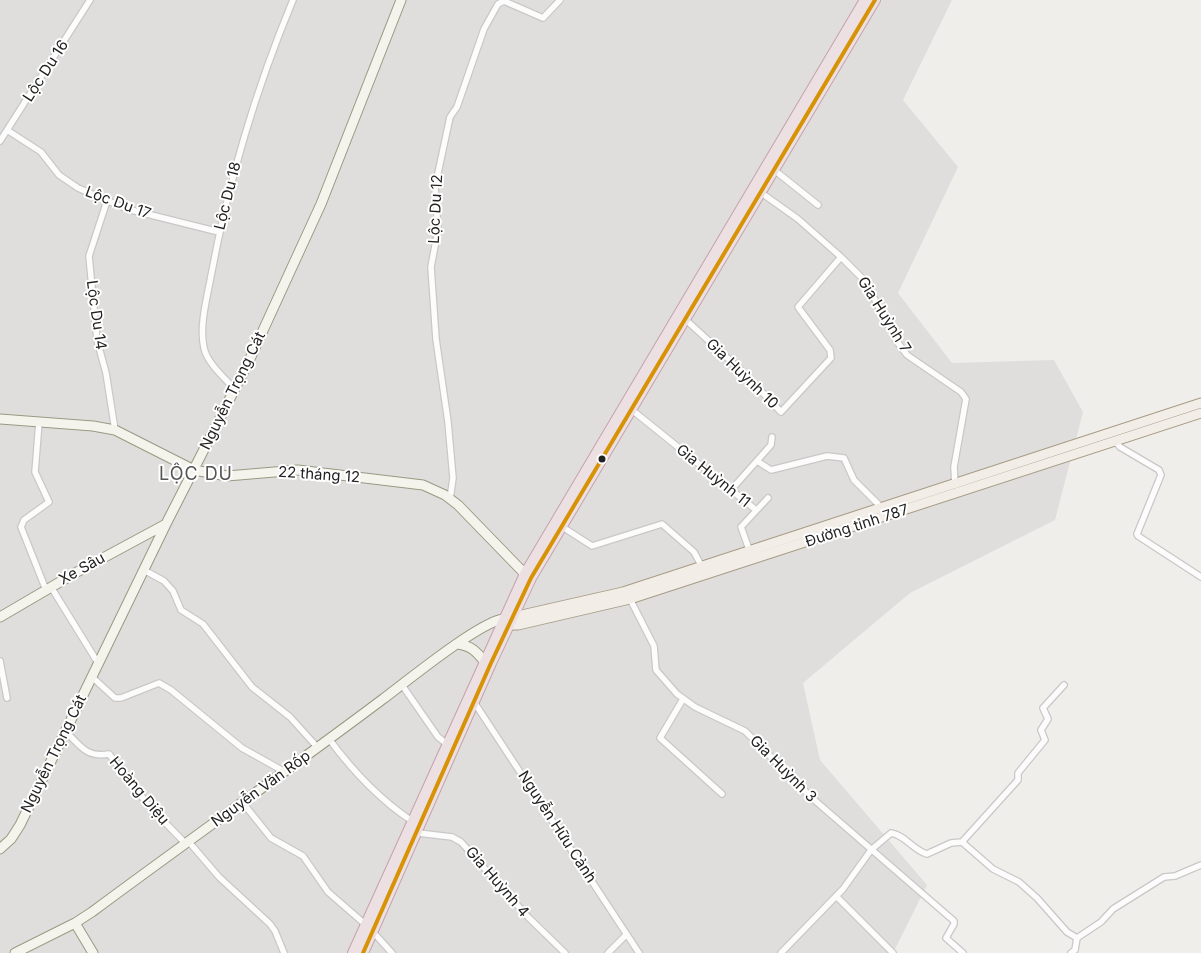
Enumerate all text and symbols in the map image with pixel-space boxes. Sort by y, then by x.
street label: Lộc Du 16 [20,37,72,105]
street label: Lộc Du 18 [211,160,245,232]
street label: Lộc Du 12 [425,174,447,244]
street label: Lộc Du 17 [83,183,153,223]
street label: Gia Huỳnh 7 [853,274,915,356]
street label: Lộc Du 14 [82,279,110,351]
street label: Nguyễn Trọng Cát [197,329,269,453]
street label: Gia Huỳnh 10 [702,335,782,413]
street label: Gia Huỳnh 11 [672,441,754,511]
unlabelled marker [597,454,607,464]
street label: 22 tháng 12 [277,463,361,487]
district label: LỘC DU [158,464,234,486]
street label: Đường tỉnh 787 [803,501,911,551]
street label: Xe Sâu [56,549,108,589]
street label: Nguyễn Trọng Cát [18,692,90,816]
street label: Gia Huỳnh 3 [746,732,820,806]
street label: Nguyễn Văn Rốp [208,747,314,831]
street label: Hoàng Diệu [105,753,173,829]
street label: Nguyễn Hữu Cảnh [514,768,600,886]
street label: Gia Huỳnh 4 [461,843,533,921]

